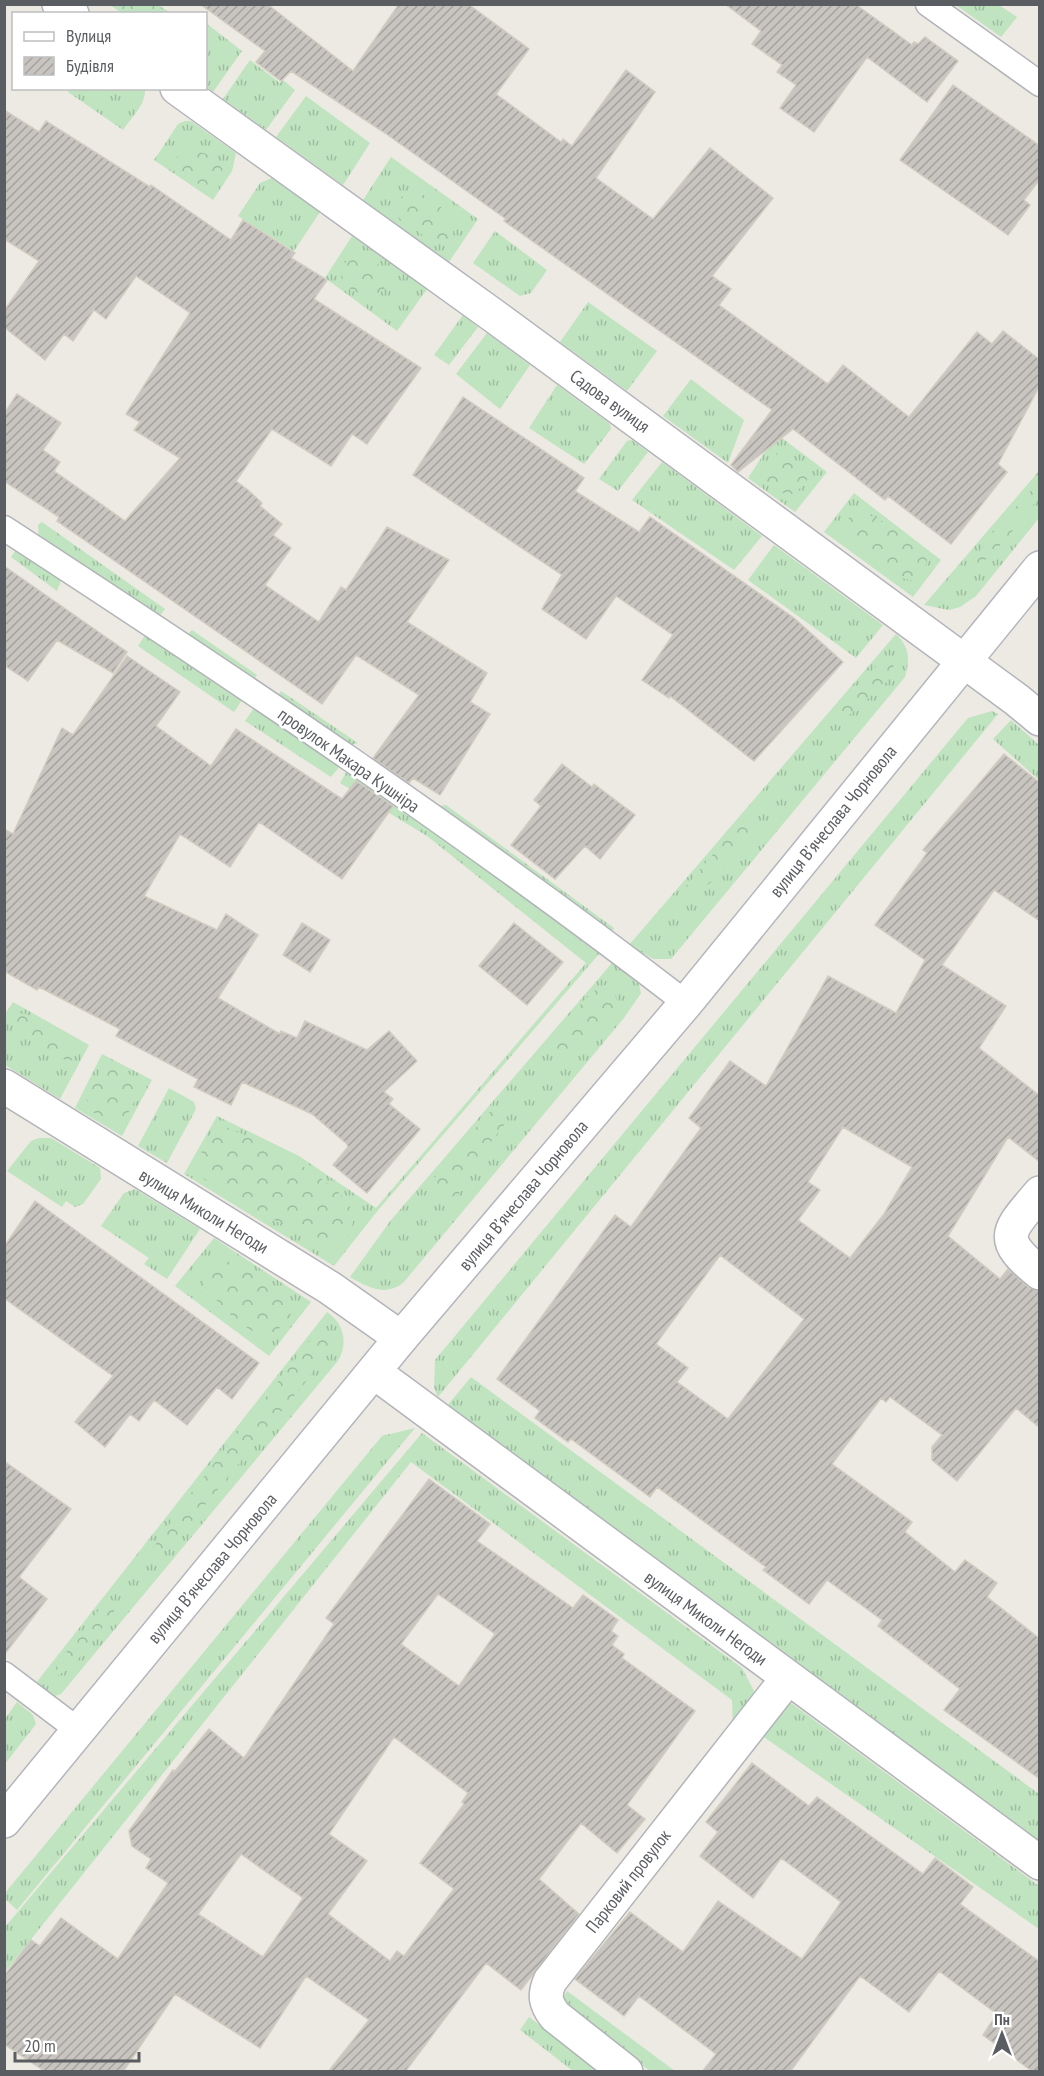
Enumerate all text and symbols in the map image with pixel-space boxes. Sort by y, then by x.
legend [12,12,207,90]
text: Вулиця [66,24,111,47]
text: Будівля [66,54,114,77]
street label: Садова вулиця [565,364,655,438]
street label: провулок Макара Кушніра [274,702,424,818]
street label: вулиця Вʼячеслава Чорновола [765,740,901,902]
street label: вулиця Вʼячеслава Чорновола [453,1115,593,1275]
street label: вулиця Миколи Негоди [135,1163,273,1259]
street label: вулиця Вʼячеслава Чорновола [142,1488,282,1648]
street label: вулиця Миколи Негоди [640,1566,772,1670]
street label: Парковий провулок [580,1825,676,1937]
north arrow [972,2004,1032,2064]
text: Пн [994,2009,1010,2029]
scale bar [15,2025,140,2063]
text: 20 m [24,2034,56,2057]

